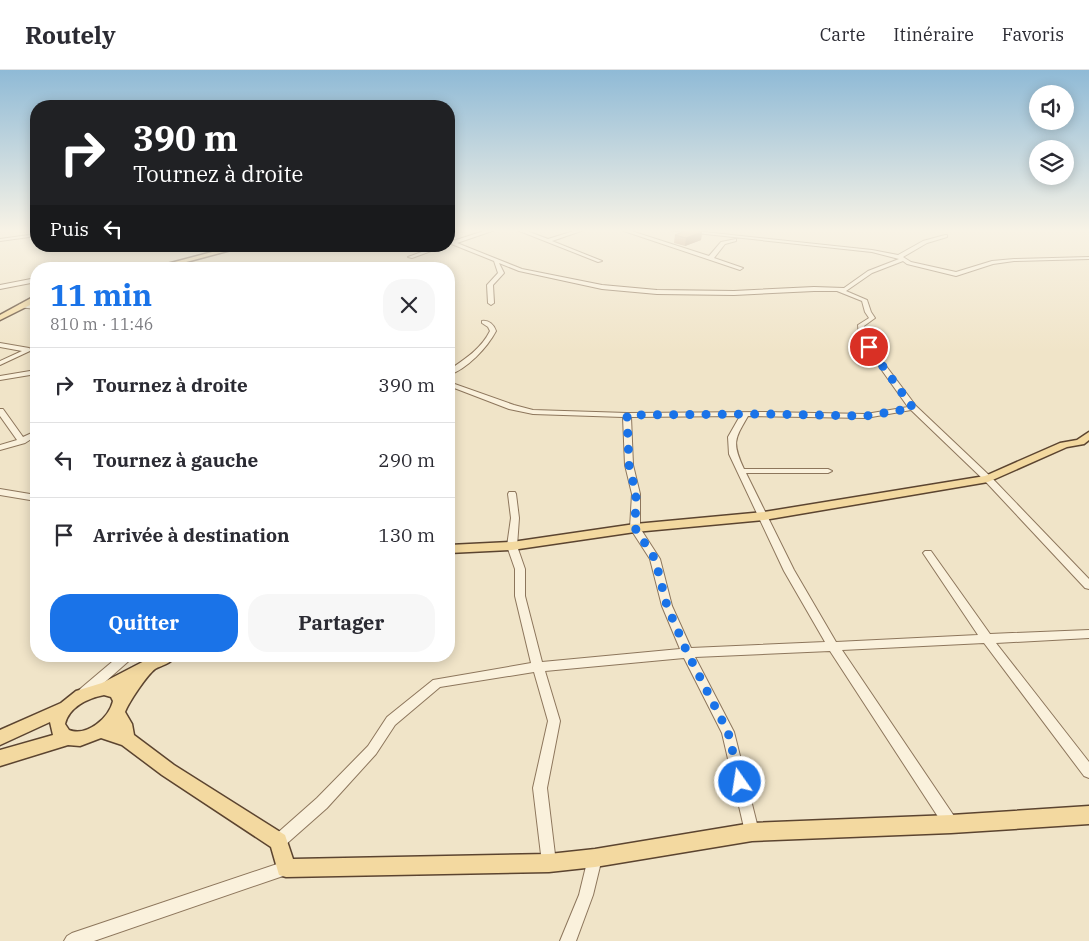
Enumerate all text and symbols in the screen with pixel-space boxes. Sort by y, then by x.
text: Routely [25,19,116,51]
text: Carte [820,23,865,46]
text: Itinéraire [893,23,974,46]
text: Favoris [1002,23,1064,46]
map controls [1029,85,1074,185]
button: sound [1029,85,1074,130]
text: 390 m [133,115,238,161]
icon: right [50,120,115,185]
button: layers [1029,140,1074,185]
text: Tournez à droite [133,159,303,188]
icon: left [99,215,127,243]
text: Puis [50,217,89,241]
text: 11 min [50,275,152,314]
button: close [383,279,435,331]
text: 810 m · 11:46 [50,314,153,334]
pin [848,326,890,368]
icon: arrive [855,333,883,361]
icon: right [50,371,78,399]
text: Tournez à droite [93,373,248,397]
text: 390 m [378,373,435,397]
icon: left [50,446,78,474]
text: Tournez à gauche [93,448,258,472]
text: 290 m [378,448,435,472]
icon: arrive [50,521,78,549]
text: Arrivée à destination [93,523,290,547]
text: 130 m [378,523,435,547]
button: Quitter [50,594,238,652]
button: Partager [248,594,435,652]
position arrow [713,755,765,807]

